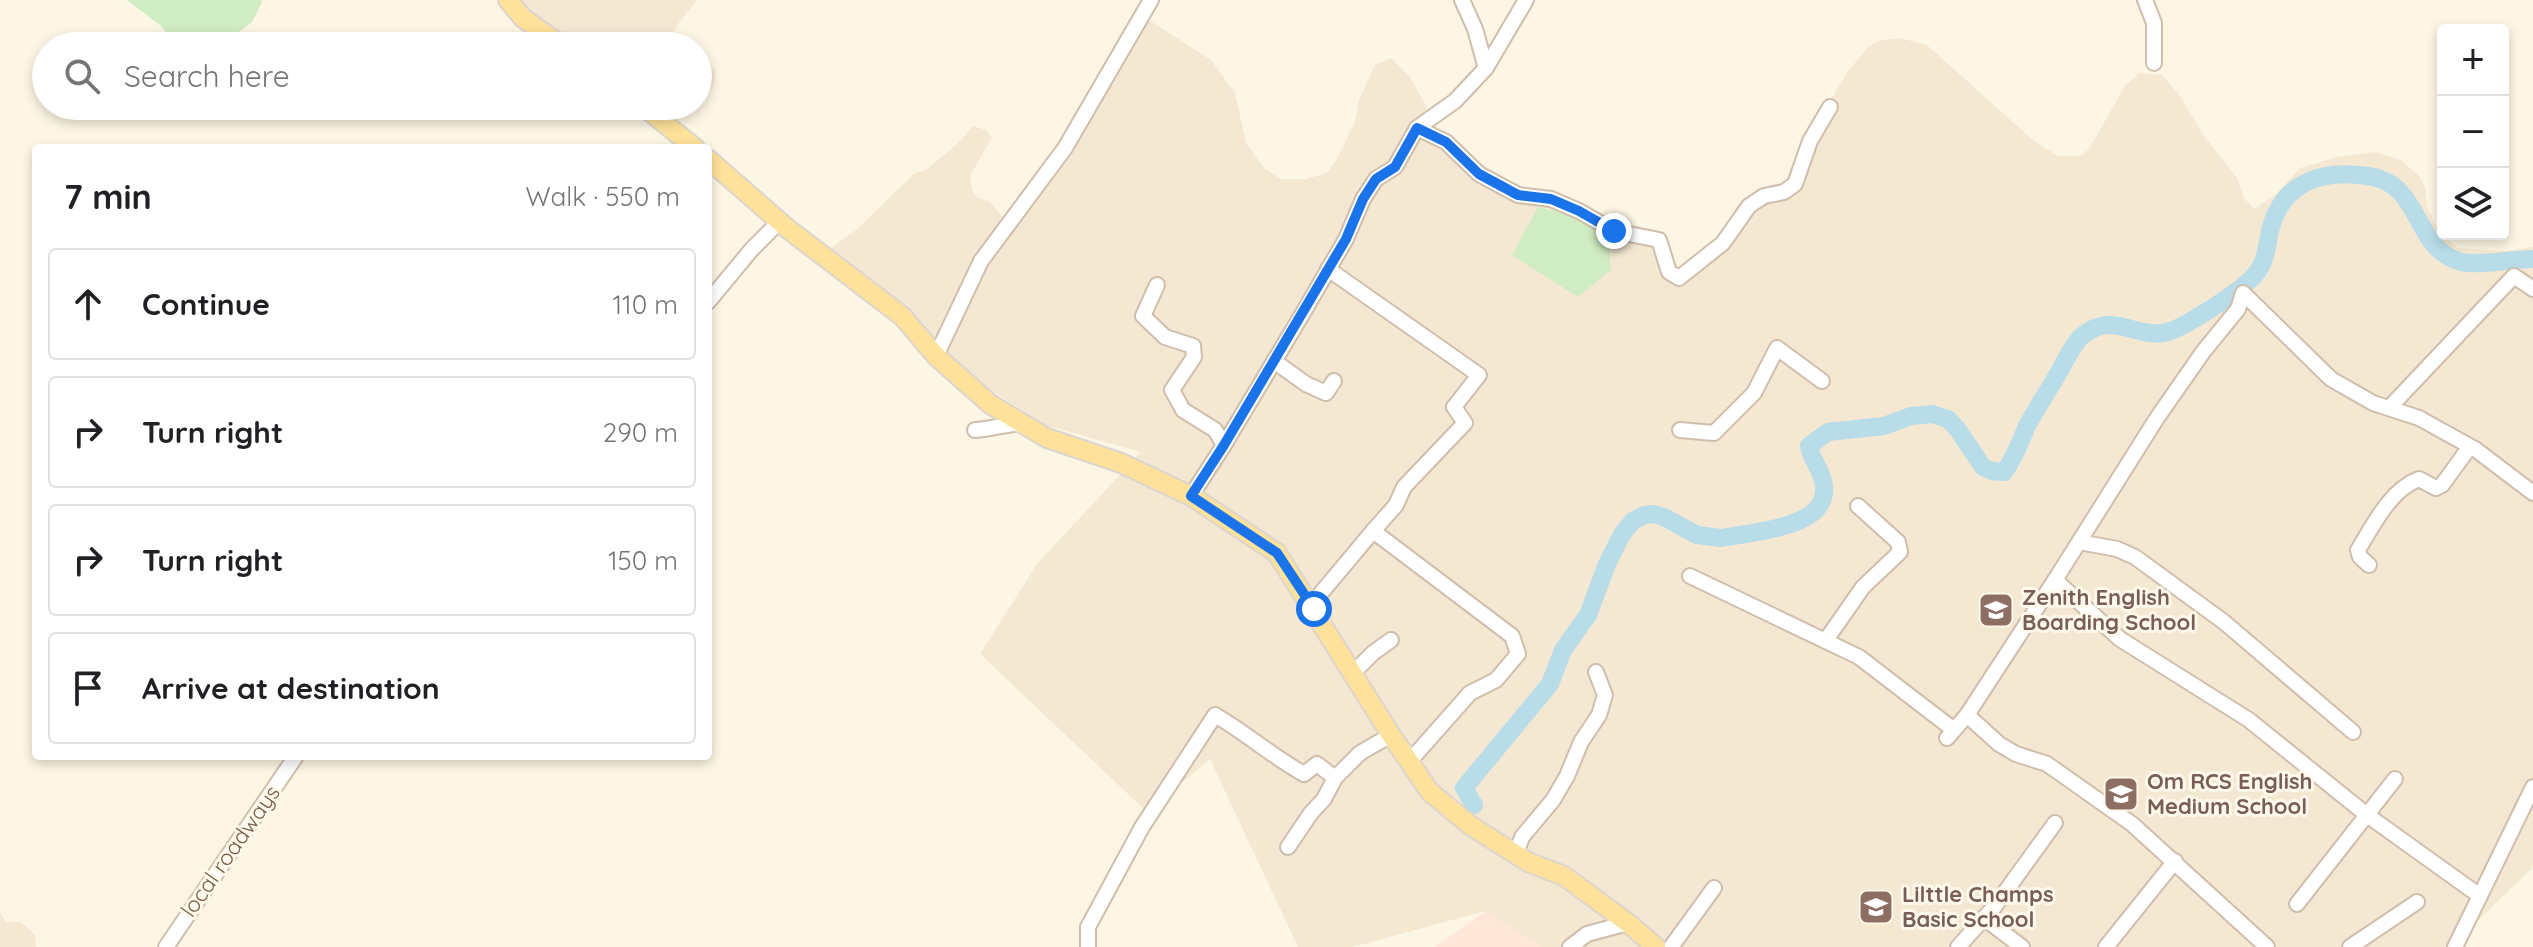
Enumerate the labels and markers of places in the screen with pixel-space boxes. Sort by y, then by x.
place label: Zenith English Boarding School [2022,583,2196,636]
school or university icon: Zenith English Boarding School [1977,591,2015,629]
place label: Om RCS English Medium School [2147,767,2313,820]
school or university icon: Om RCS English Medium School [2102,775,2140,813]
place label: Lilttle Champs Basic School [1902,880,2054,933]
school or university icon: Lilttle Champs Basic School [1857,888,1895,926]

